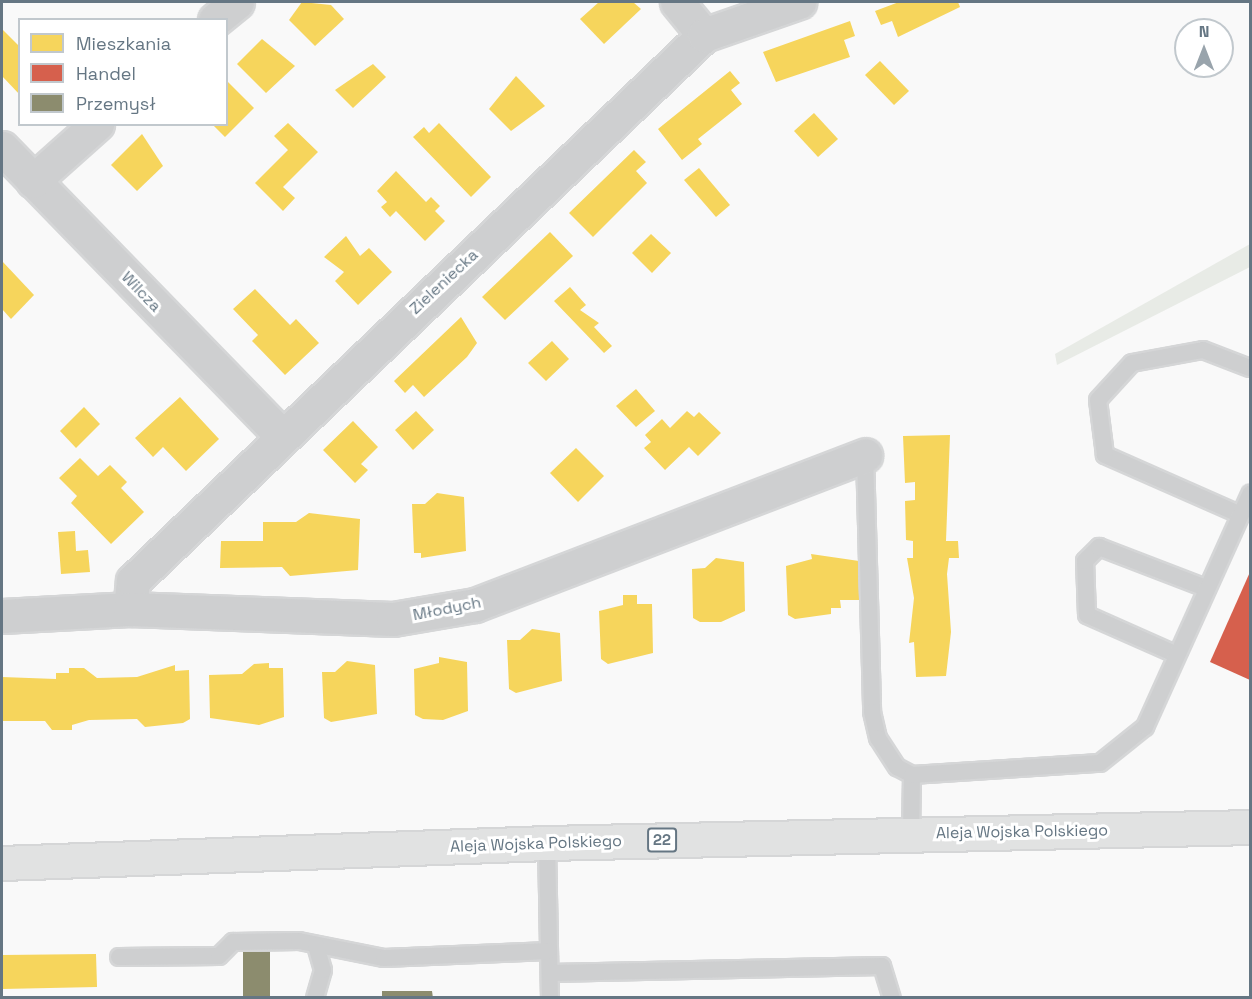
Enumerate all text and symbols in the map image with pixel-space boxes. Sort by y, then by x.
legend [18,18,228,126]
north arrow [1174,18,1234,78]
text: N [1199,21,1209,42]
text: Mieszkania [76,32,171,55]
text: Handel [76,62,136,85]
text: Przemysł [76,92,156,115]
street label: Zieleniecka [406,246,482,318]
street label: Wilcza [117,268,165,316]
street label: Młodych [411,593,483,625]
street label: Aleja Wojska Polskiego [936,821,1108,843]
road number: 22 [647,828,677,852]
street label: Aleja Wojska Polskiego [450,831,622,857]

